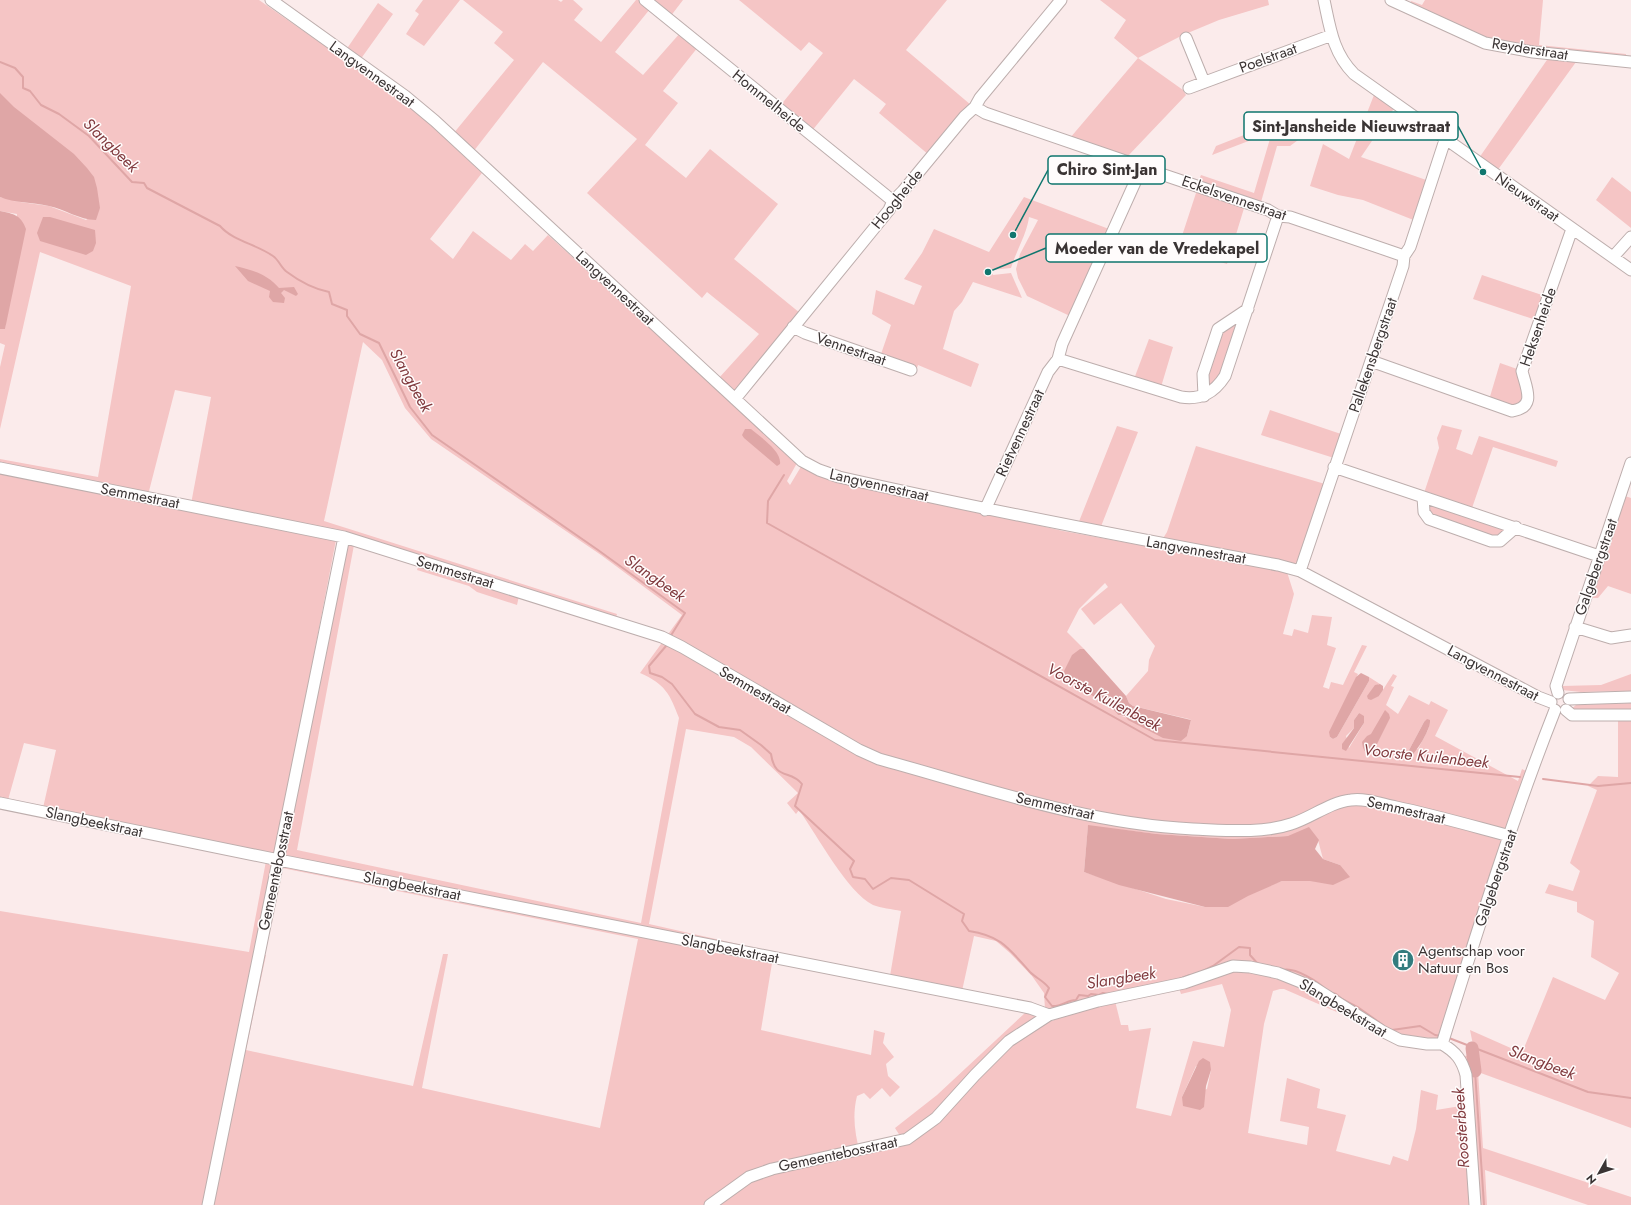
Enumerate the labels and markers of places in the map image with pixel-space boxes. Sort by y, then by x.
callout: Sint-Jansheide Nieuwstraat [1244,112,1458,140]
callout: Chiro Sint-Jan [1048,156,1165,184]
callout: Moeder van de Vredekapel [1046,234,1267,262]
place label: Agentschap voor Natuur en Bos [1418,940,1526,979]
building icon: Agentschap voor Natuur en Bos [1390,947,1416,973]

